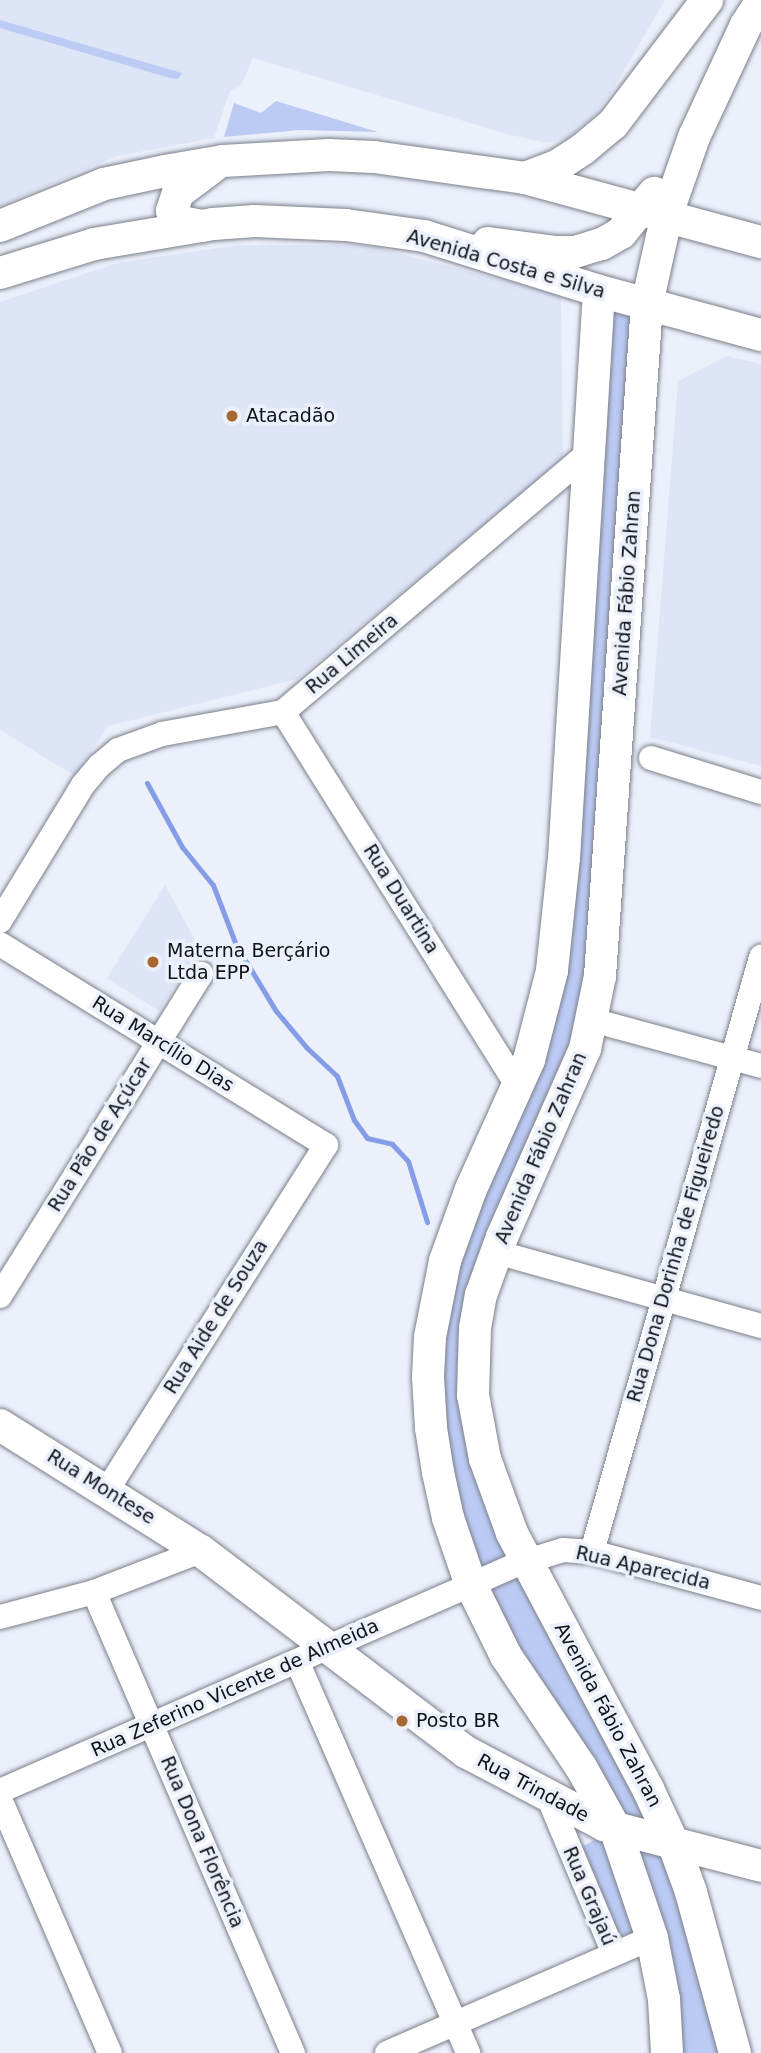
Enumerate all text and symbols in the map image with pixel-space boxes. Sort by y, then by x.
street label: Avenida Costa e Silva [404,225,608,303]
place label: Atacadão [246,405,335,427]
marker: Atacadão [224,408,240,424]
street label: Avenida Fábio Zahran [608,490,646,696]
street label: Rua Limeira [301,609,403,699]
street label: Rua Duartina [358,840,444,958]
place label: Materna Berçário Ltda EPP [167,940,330,984]
marker: Materna Berçário Ltda EPP [145,954,161,970]
street label: Rua Marcílio Dias [88,991,238,1097]
street label: Avenida Fábio Zahran [490,1049,592,1247]
street label: Rua Pão de Açúcar [43,1054,157,1216]
street label: Rua Dona Dorinha de Figueiredo [623,1103,729,1405]
street label: Rua Aide de Souza [159,1236,273,1398]
street label: Rua Montese [43,1445,159,1529]
street label: Rua Aparecida [574,1541,712,1595]
street label: Rua Zeferino Vicente de Almeida [88,1614,382,1762]
street label: Avenida Fábio Zahran [550,1619,666,1811]
place label: Posto BR [416,1710,500,1732]
marker: Posto BR [394,1713,410,1729]
street label: Rua Trindade [473,1749,593,1827]
street label: Rua Dona Florência [155,1753,249,1931]
street label: Rua Grajaú [558,1843,620,1949]

